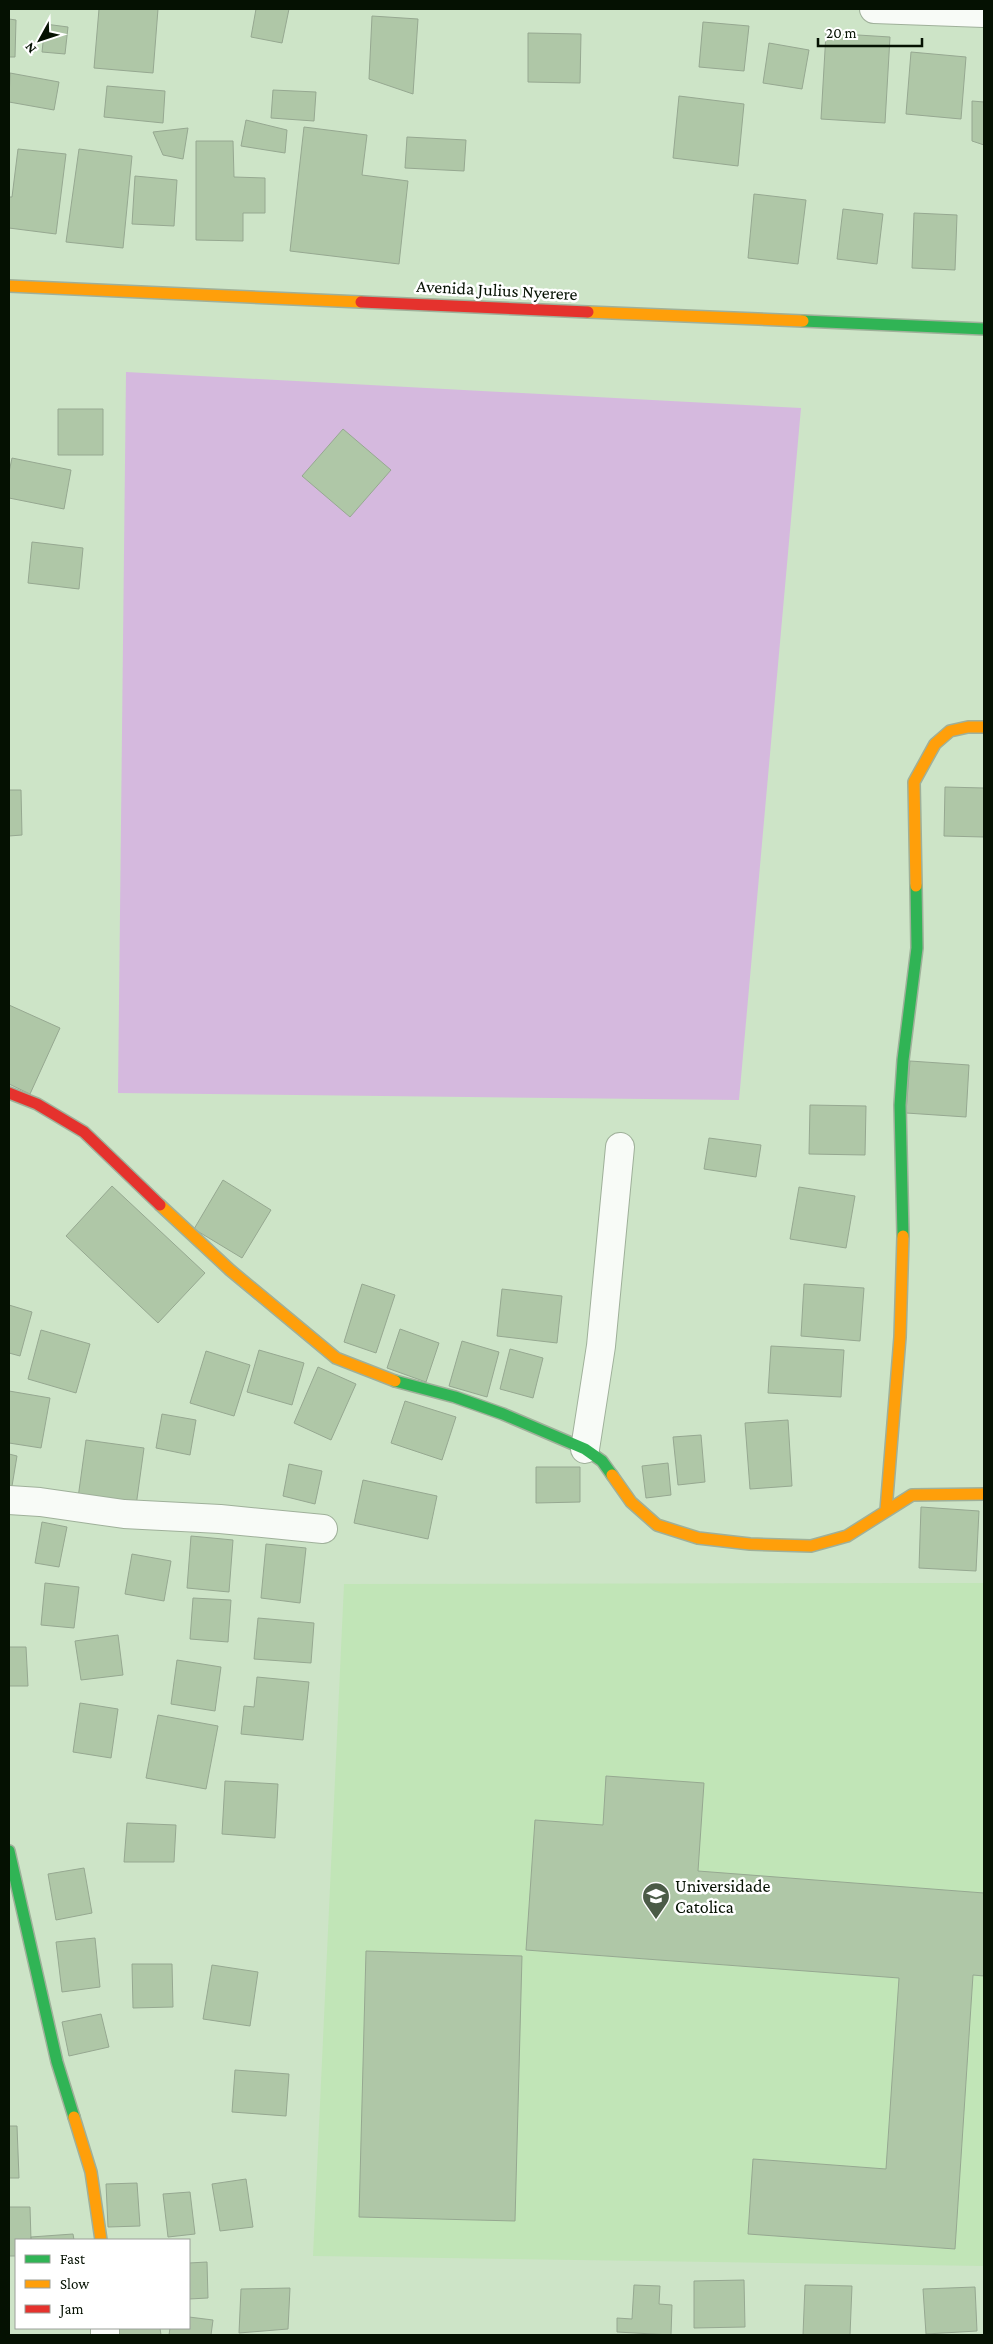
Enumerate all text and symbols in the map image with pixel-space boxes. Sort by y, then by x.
north arrow [15,15,65,65]
scale bar [818,15,922,47]
text: 20 m [826,25,857,41]
text: N [21,39,39,57]
street label: Avenida Julius Nyerere [416,276,578,304]
place label: Universidade Catolica [675,1876,770,1917]
school or university icon: Universidade Catolica [641,1881,671,1920]
legend [15,2239,190,2329]
text: Fast [60,2251,86,2267]
text: Slow [60,2276,90,2292]
text: Jam [58,2301,83,2318]

